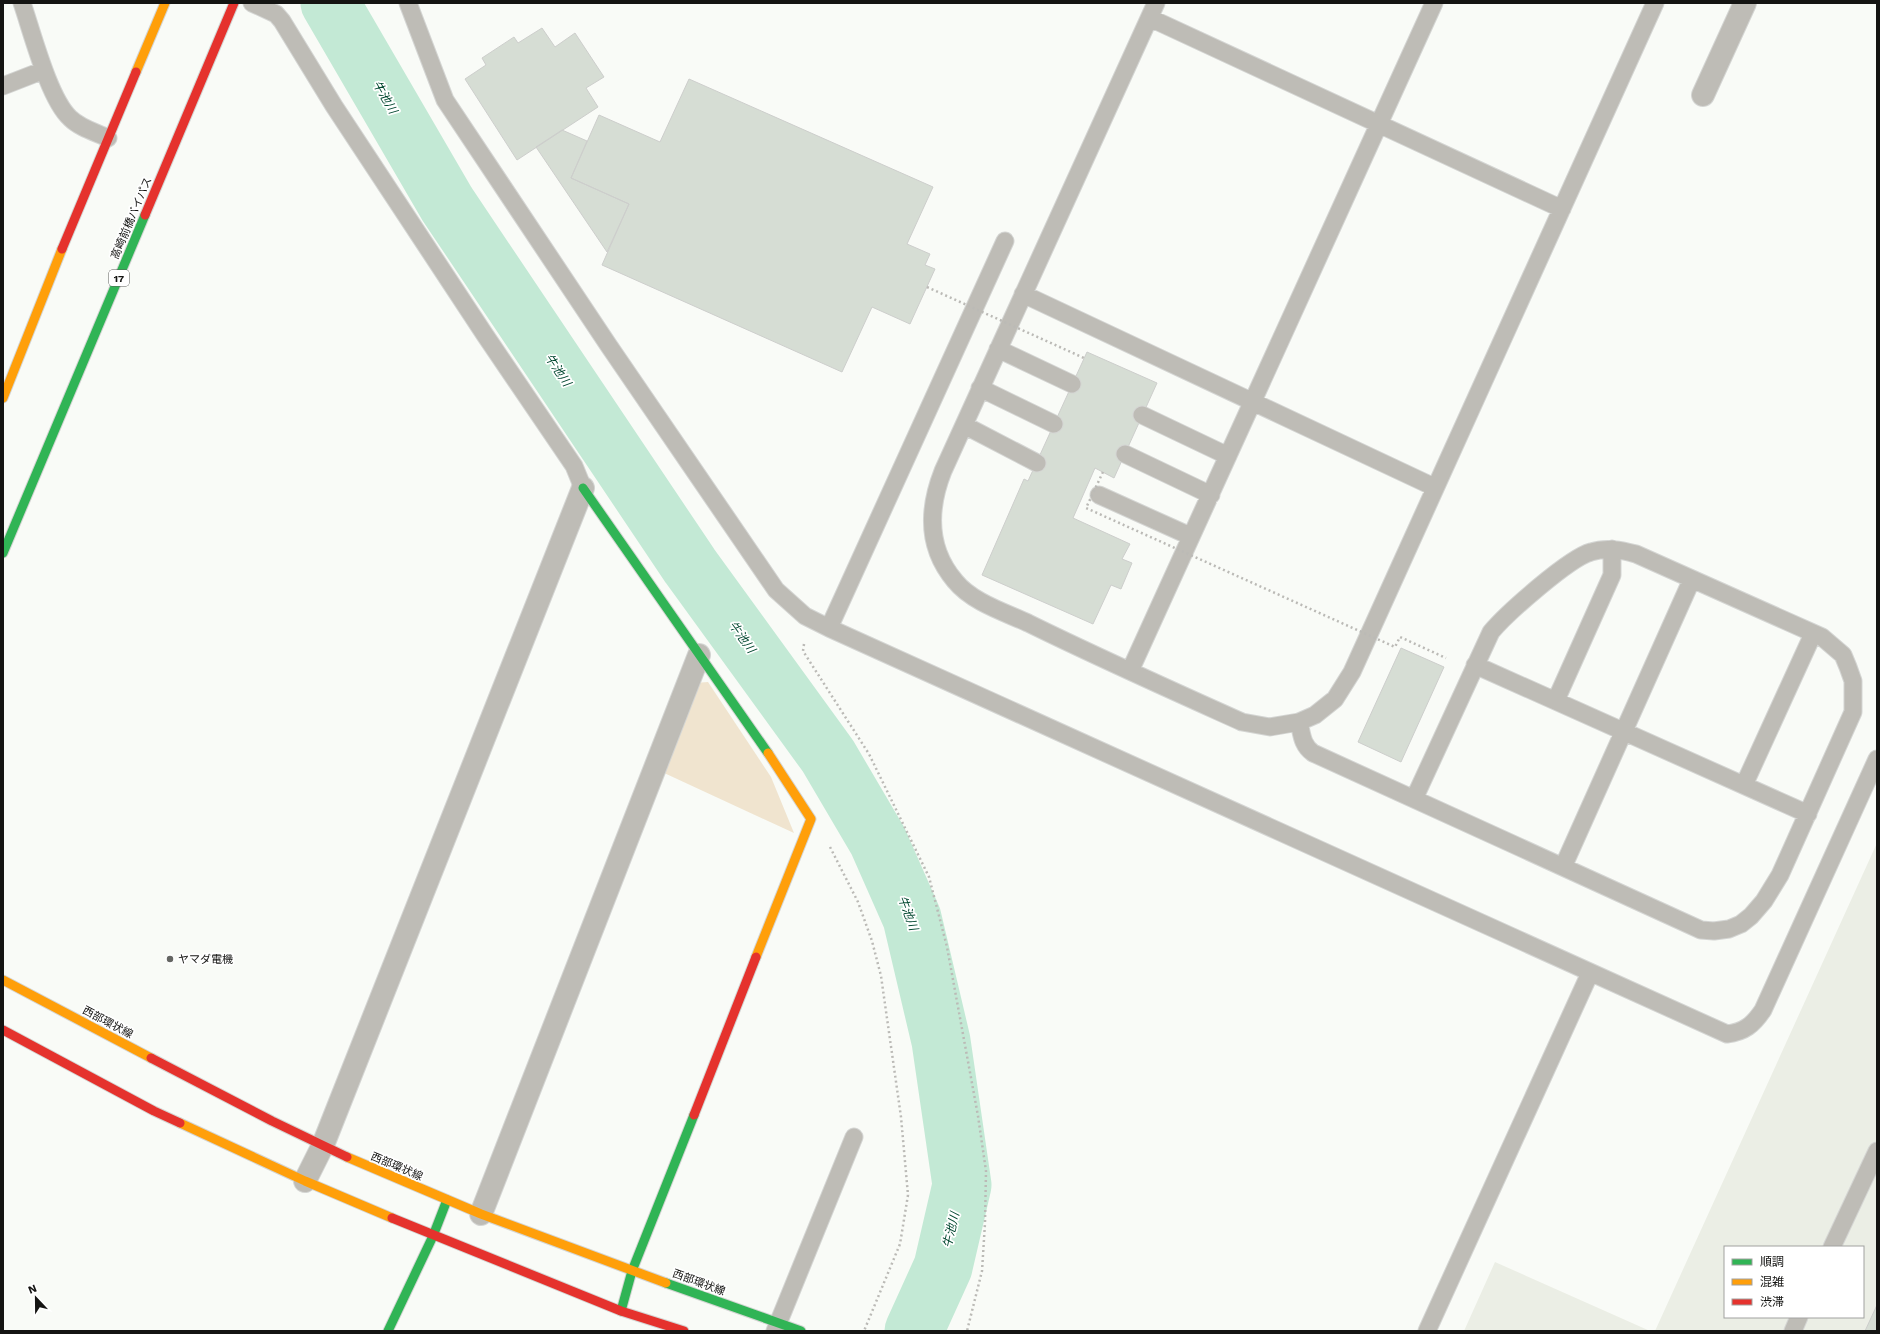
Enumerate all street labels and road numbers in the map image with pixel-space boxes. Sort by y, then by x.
street label: 高崎前橋バイパス [108,175,155,261]
road number: 17 [109,270,129,286]
street label: 西部環状線 [80,1004,135,1041]
street label: 西部環状線 [369,1150,425,1183]
street label: 西部環状線 [671,1267,727,1298]

